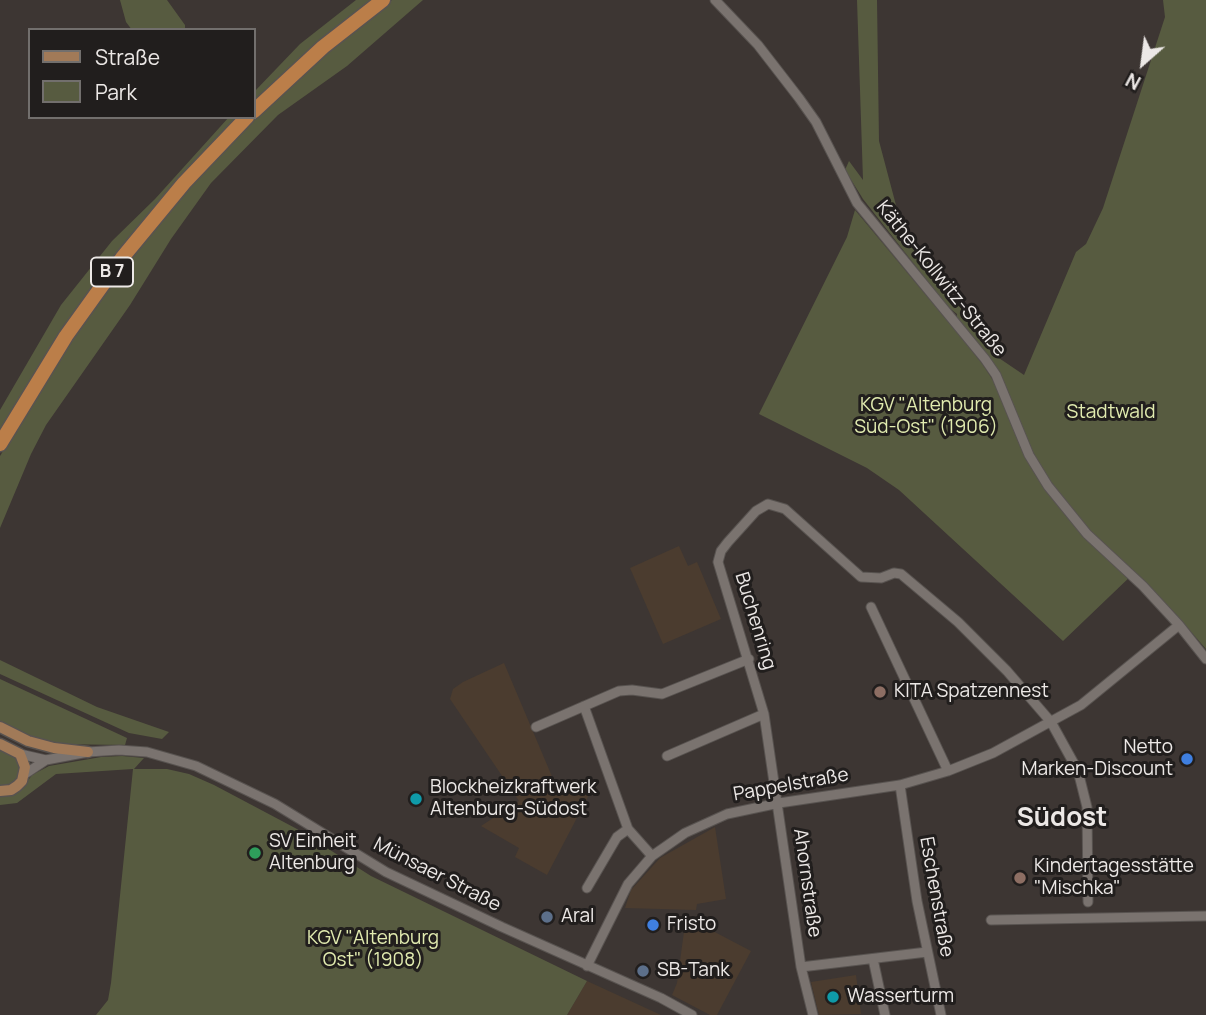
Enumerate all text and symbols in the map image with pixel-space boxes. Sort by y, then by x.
legend [28,28,256,119]
north arrow [1108,28,1178,98]
text: Straße [95,43,160,71]
text: N [1121,67,1145,96]
text: Park [95,78,137,106]
street label: Käthe-Kollwitz-Straße [871,196,1011,362]
road number: B 7 [91,258,133,286]
park label: KGV "Altenburg Süd-Ost" (1906) [854,395,998,439]
park label: Stadtwald [1066,402,1156,424]
street label: Buchenring [729,570,781,672]
place label: KITA Spatzennest [894,681,1049,703]
marker: KITA Spatzennest [872,684,888,700]
place label: Netto Marken-Discount [1021,737,1173,781]
marker: Netto Marken-Discount [1179,751,1195,767]
street label: Pappelstraße [732,764,850,806]
place label: Blockheizkraftwerk Altenburg-Südost [430,777,597,821]
marker: Blockheizkraftwerk Altenburg-Südost [408,791,424,807]
district label: Südost [1017,803,1107,835]
street label: Ahornstraße [788,827,826,939]
place label: SV Einheit Altenburg [269,831,357,875]
street label: Münsaer Straße [370,833,504,917]
street label: Eschenstraße [914,835,958,959]
marker: SV Einheit Altenburg [247,845,263,861]
place label: Kindertagesstätte "Mischka" [1034,856,1194,900]
marker: Kindertagesstätte "Mischka" [1012,870,1028,886]
place label: Aral [561,906,594,928]
marker: Aral [539,909,555,925]
place label: Fristo [667,914,716,936]
marker: Fristo [645,917,661,933]
park label: KGV "Altenburg Ost" (1908) [307,928,439,972]
place label: SB-Tank [657,960,730,982]
marker: SB-Tank [635,963,651,979]
place label: Wasserturm [847,986,954,1008]
marker: Wasserturm [825,989,841,1005]

